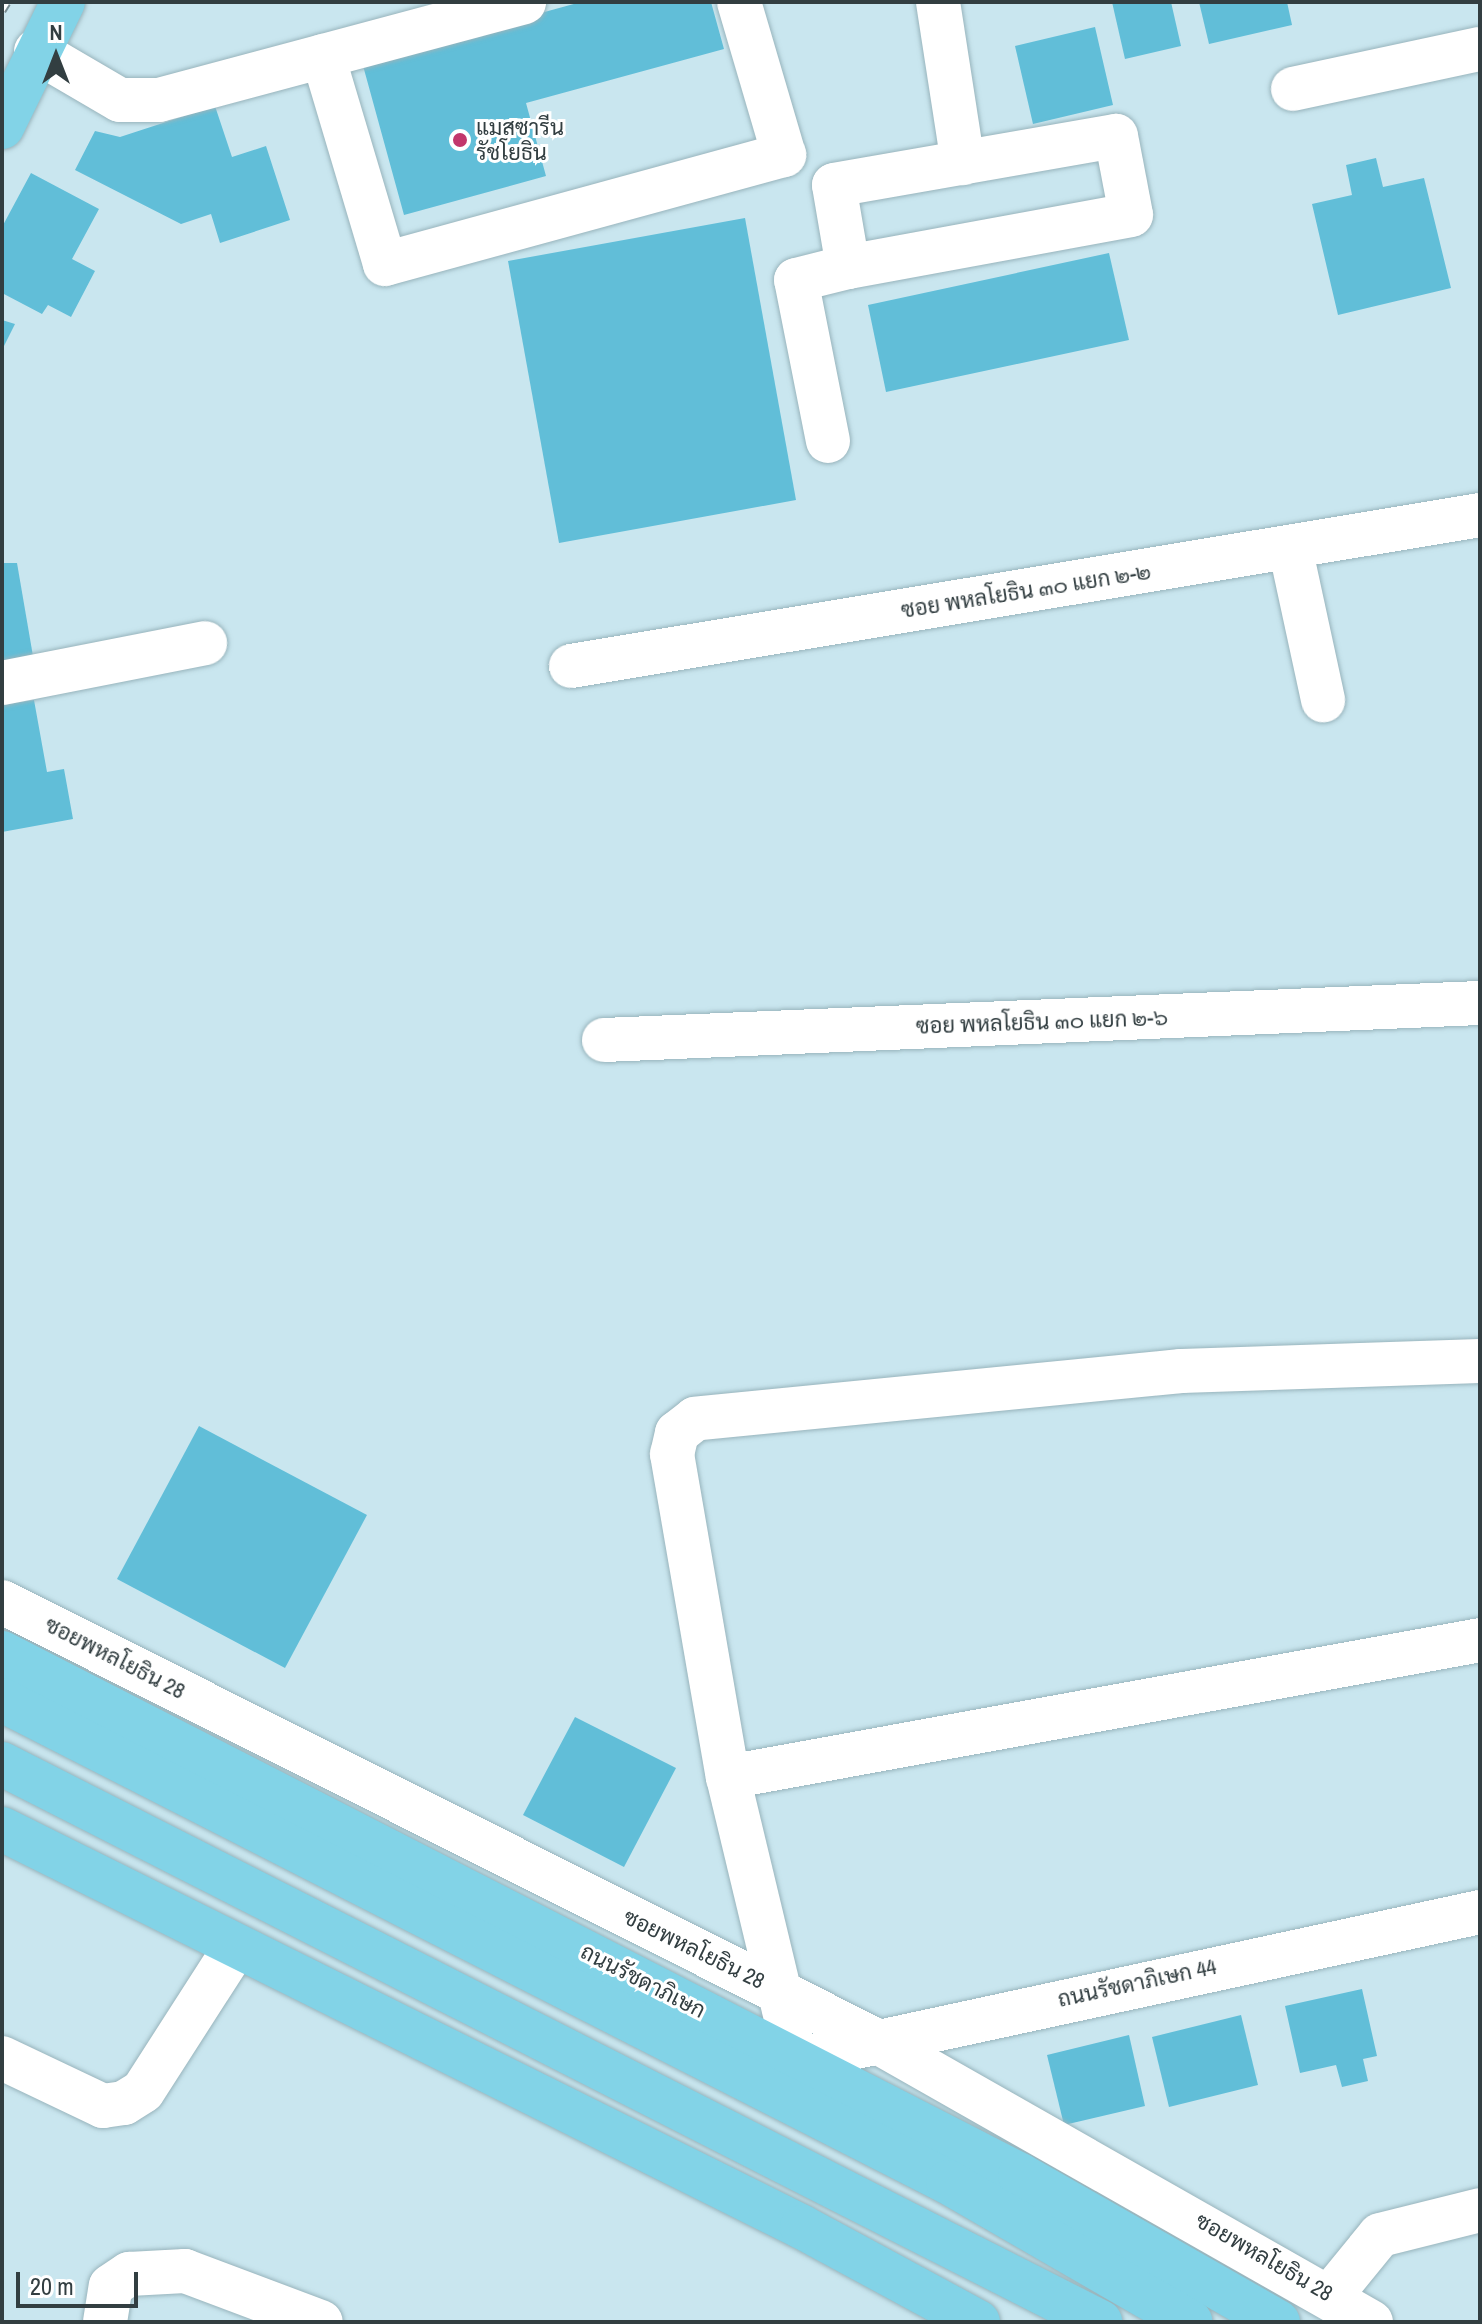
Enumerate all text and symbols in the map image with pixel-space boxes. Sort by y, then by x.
north arrow [16,16,96,96]
text: N [49,17,63,47]
place label: แมสซารีน รัชโยธิน [476,114,564,166]
marker: แมสซารีน รัชโยธิน [451,131,469,149]
street label: ซอย พหลโยธิน ๓๐ แยก ๒-๒ [899,558,1153,624]
street label: ซอย พหลโยธิน ๓๐ แยก ๒-๖ [915,1004,1169,1040]
street label: ซอยพหลโยธิน 28 [41,1611,189,1705]
street label: ซอยพหลโยธิน 28 [619,1903,769,1995]
street label: ถนนรัชดาภิเษก [576,1938,710,2024]
street label: ถนนรัชดาภิเษก 44 [1055,1953,1219,2013]
street label: ซอยพหลโยธิน 28 [1191,2207,1337,2307]
scale bar [20,2256,142,2306]
text: 20 m [30,2270,74,2302]

